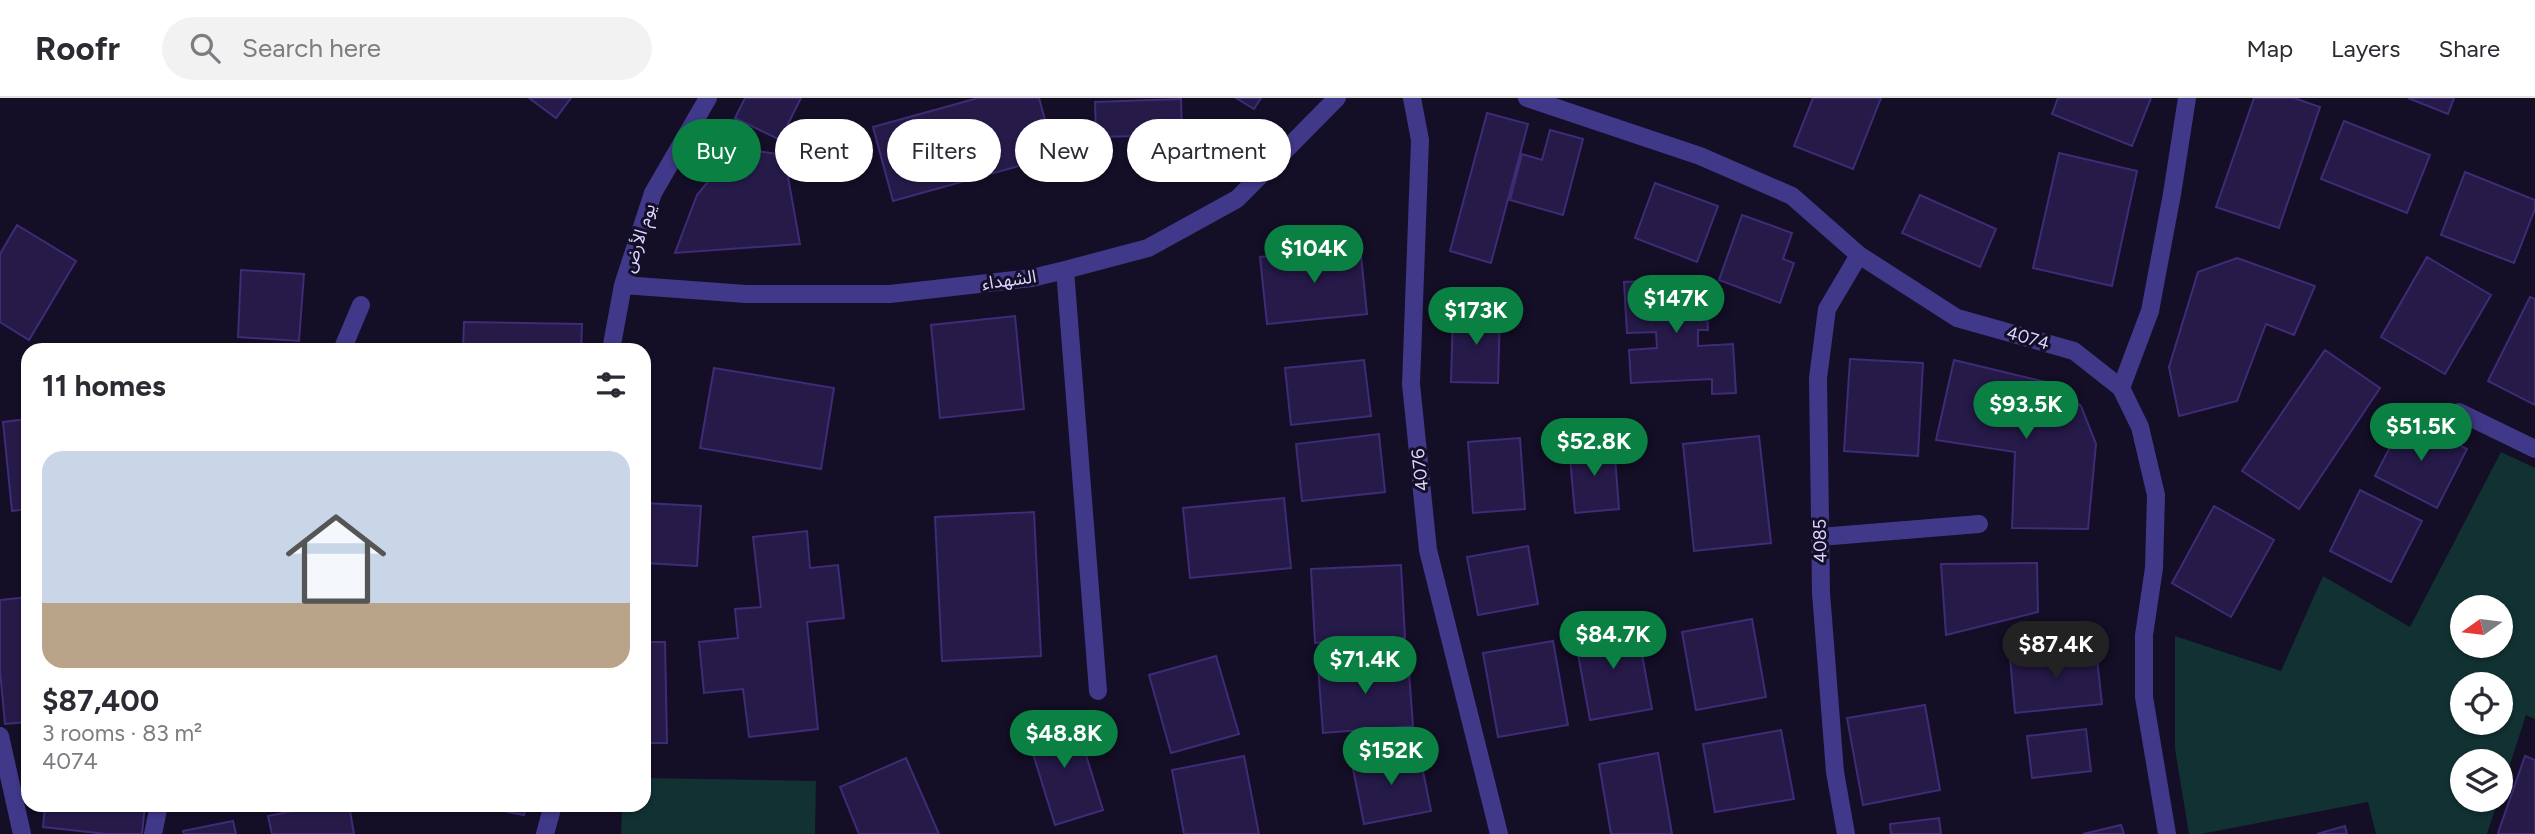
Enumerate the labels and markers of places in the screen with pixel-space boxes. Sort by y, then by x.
pin: $104K [1265,226,1363,285]
pin: $147K [1627,275,1725,335]
pin: $173K [1427,288,1525,347]
pin: $93.5K [1969,382,2083,441]
pin: $51.5K [2364,404,2478,463]
pin: $52.8K [1537,418,1651,478]
pin: $84.7K [1556,612,1670,671]
pin: $87.4K [1999,622,2113,681]
pin: $71.4K [1308,636,1422,696]
pin: $48.8K [1007,710,1121,770]
pin: $152K [1342,728,1440,787]

